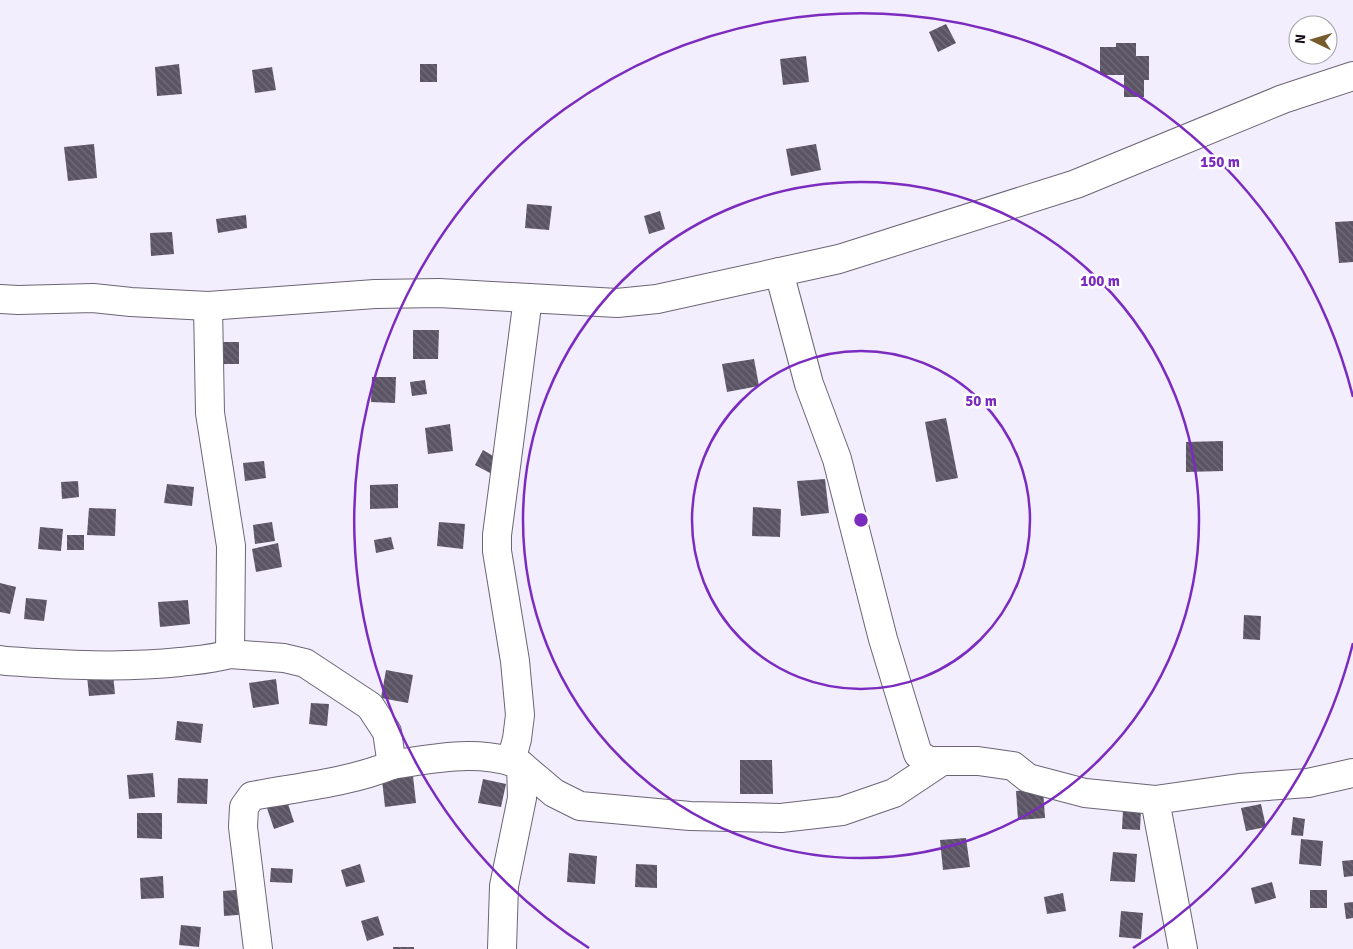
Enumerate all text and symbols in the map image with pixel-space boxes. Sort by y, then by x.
north arrow [1288,15,1338,65]
text: N [1292,33,1309,45]
text: 150 m [1200,153,1240,171]
text: 100 m [1080,272,1120,290]
text: 50 m [965,392,997,410]
centre of rings [852,511,870,529]

